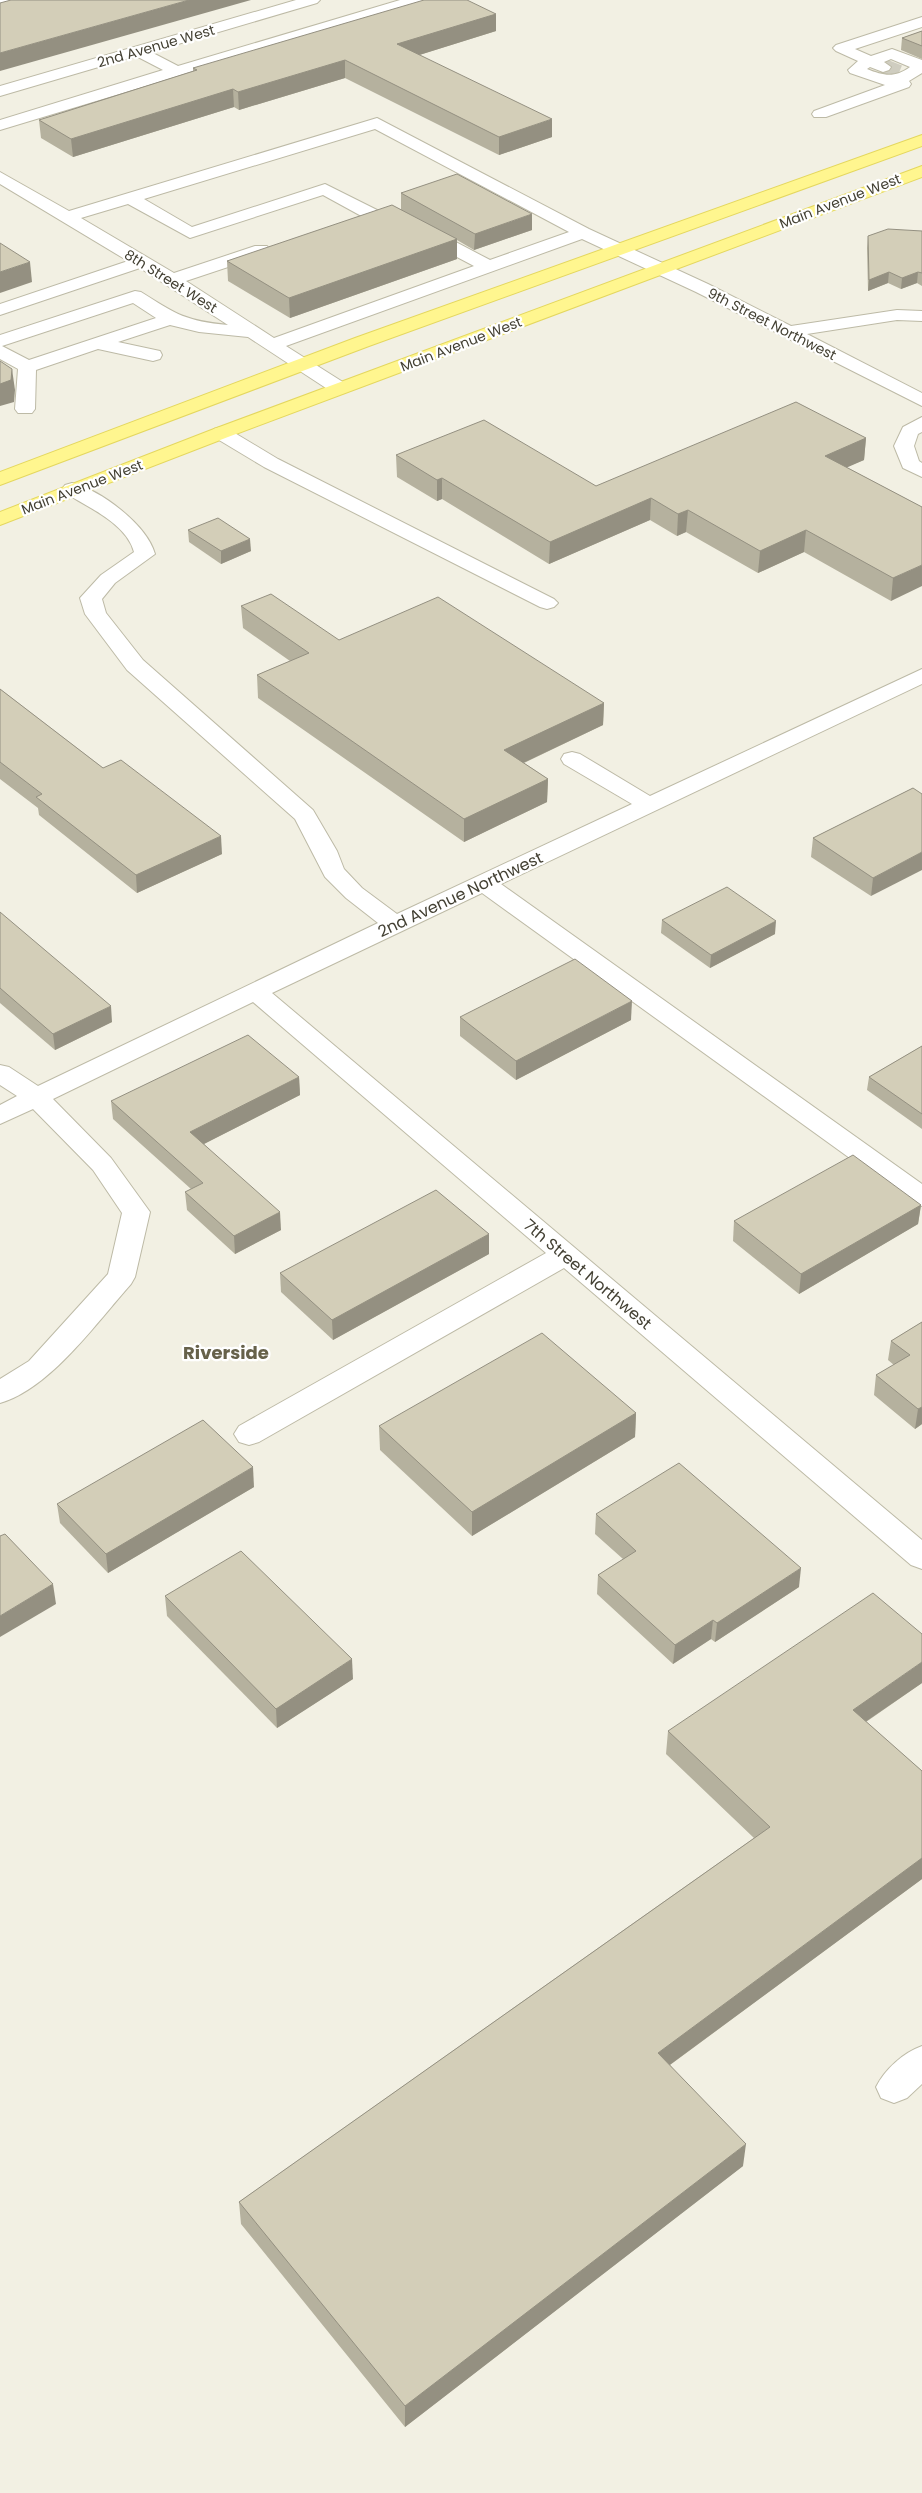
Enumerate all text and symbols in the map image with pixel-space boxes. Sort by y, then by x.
street label: 2nd Avenue West [95,20,217,72]
street label: Main Avenue West [776,169,904,233]
street label: 8th Street West [121,244,221,318]
street label: 9th Street Northwest [704,283,840,365]
street label: Main Avenue West [397,312,525,376]
street label: Main Avenue West [18,455,146,519]
street label: 2nd Avenue Northwest [374,846,547,943]
street label: 7th Street Northwest [519,1214,657,1335]
district label: Riverside [183,1340,269,1365]

